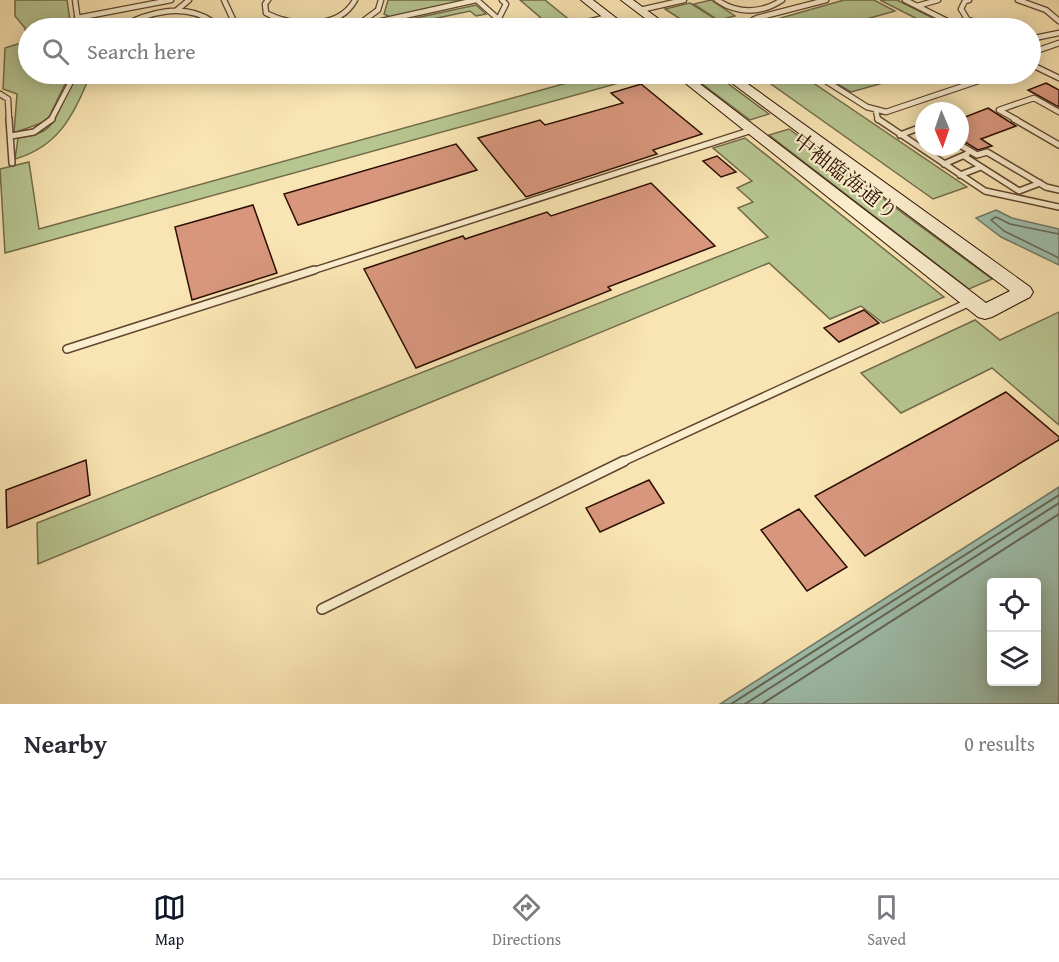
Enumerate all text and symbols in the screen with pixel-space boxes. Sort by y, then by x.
search box [18,18,1041,84]
icon: search [39,35,72,68]
text: Search here [87,35,196,67]
north arrow [915,102,969,156]
street label: 中袖臨海通り [787,125,905,227]
map controls [987,578,1041,686]
button: locate [987,578,1041,632]
button: layers [987,632,1041,686]
text: Nearby [24,724,107,763]
text: 0 results [964,729,1035,758]
tab: Map [153,891,186,951]
tab: Directions [492,891,561,951]
tab: Saved [867,891,906,951]

